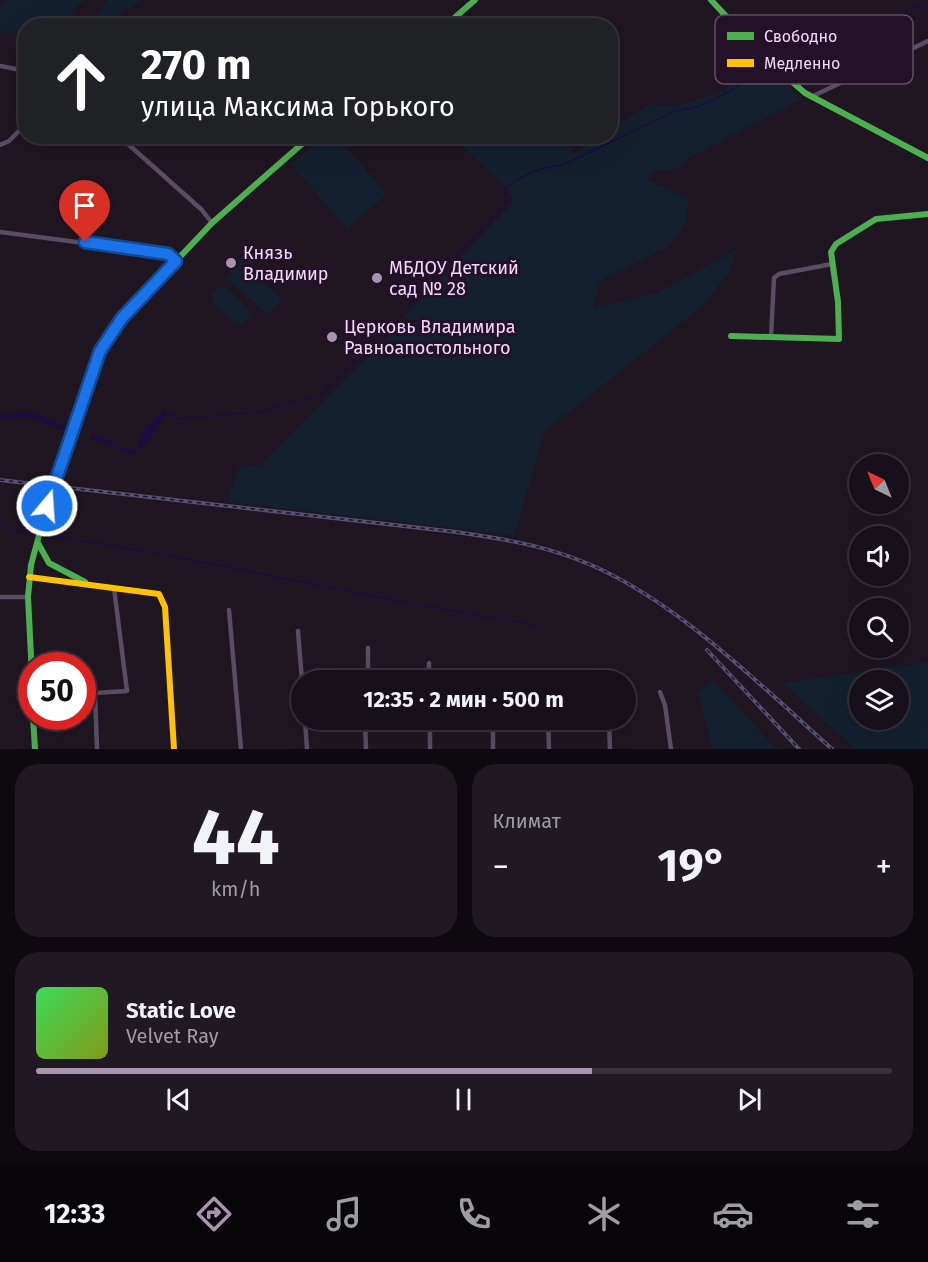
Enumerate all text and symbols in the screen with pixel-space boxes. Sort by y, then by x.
legend [715,15,913,84]
text: Свободно [764,27,837,46]
text: 270 m [141,40,252,90]
icon: ahead [42,42,120,120]
text: Медленно [764,54,840,73]
text: улица Максима Горького [141,91,455,123]
pin [59,180,110,242]
icon: arrive [68,189,101,222]
place label: Князь Владимир [243,242,329,285]
marker: Князь Владимир [224,256,238,270]
place label: МБДОУ Детский сад № 28 [389,257,519,300]
marker: МБДОУ Детский сад № 28 [370,271,384,285]
place label: Церковь Владимира Равноапостольного [344,316,516,359]
marker: Церковь Владимира Равноапостольного [325,330,339,344]
north arrow [849,454,909,514]
map controls [849,454,909,730]
position arrow [15,474,79,538]
button: sound [849,526,909,586]
button: search [849,598,909,658]
speed limit sign: 50 [18,652,96,730]
button: layers [849,670,909,730]
text: 12:35 · 2 мин · 500 m [363,686,564,713]
text: 44 [192,791,280,885]
text: Климат [493,809,561,833]
text: 19° [658,839,727,893]
text: − [493,847,509,887]
text: + [876,847,892,887]
text: km/h [211,877,261,901]
text: Static Love [126,997,236,1024]
text: Velvet Ray [126,1024,219,1048]
icon: previous [162,1083,195,1116]
icon: pause [447,1083,480,1116]
icon: next [733,1083,766,1116]
icon: directions [193,1193,235,1235]
icon: music [323,1193,365,1235]
icon: phone [453,1193,495,1235]
icon: climate [583,1193,625,1235]
icon: car [712,1193,754,1235]
icon: filters [842,1193,884,1235]
text: 12:33 [44,1198,105,1230]

